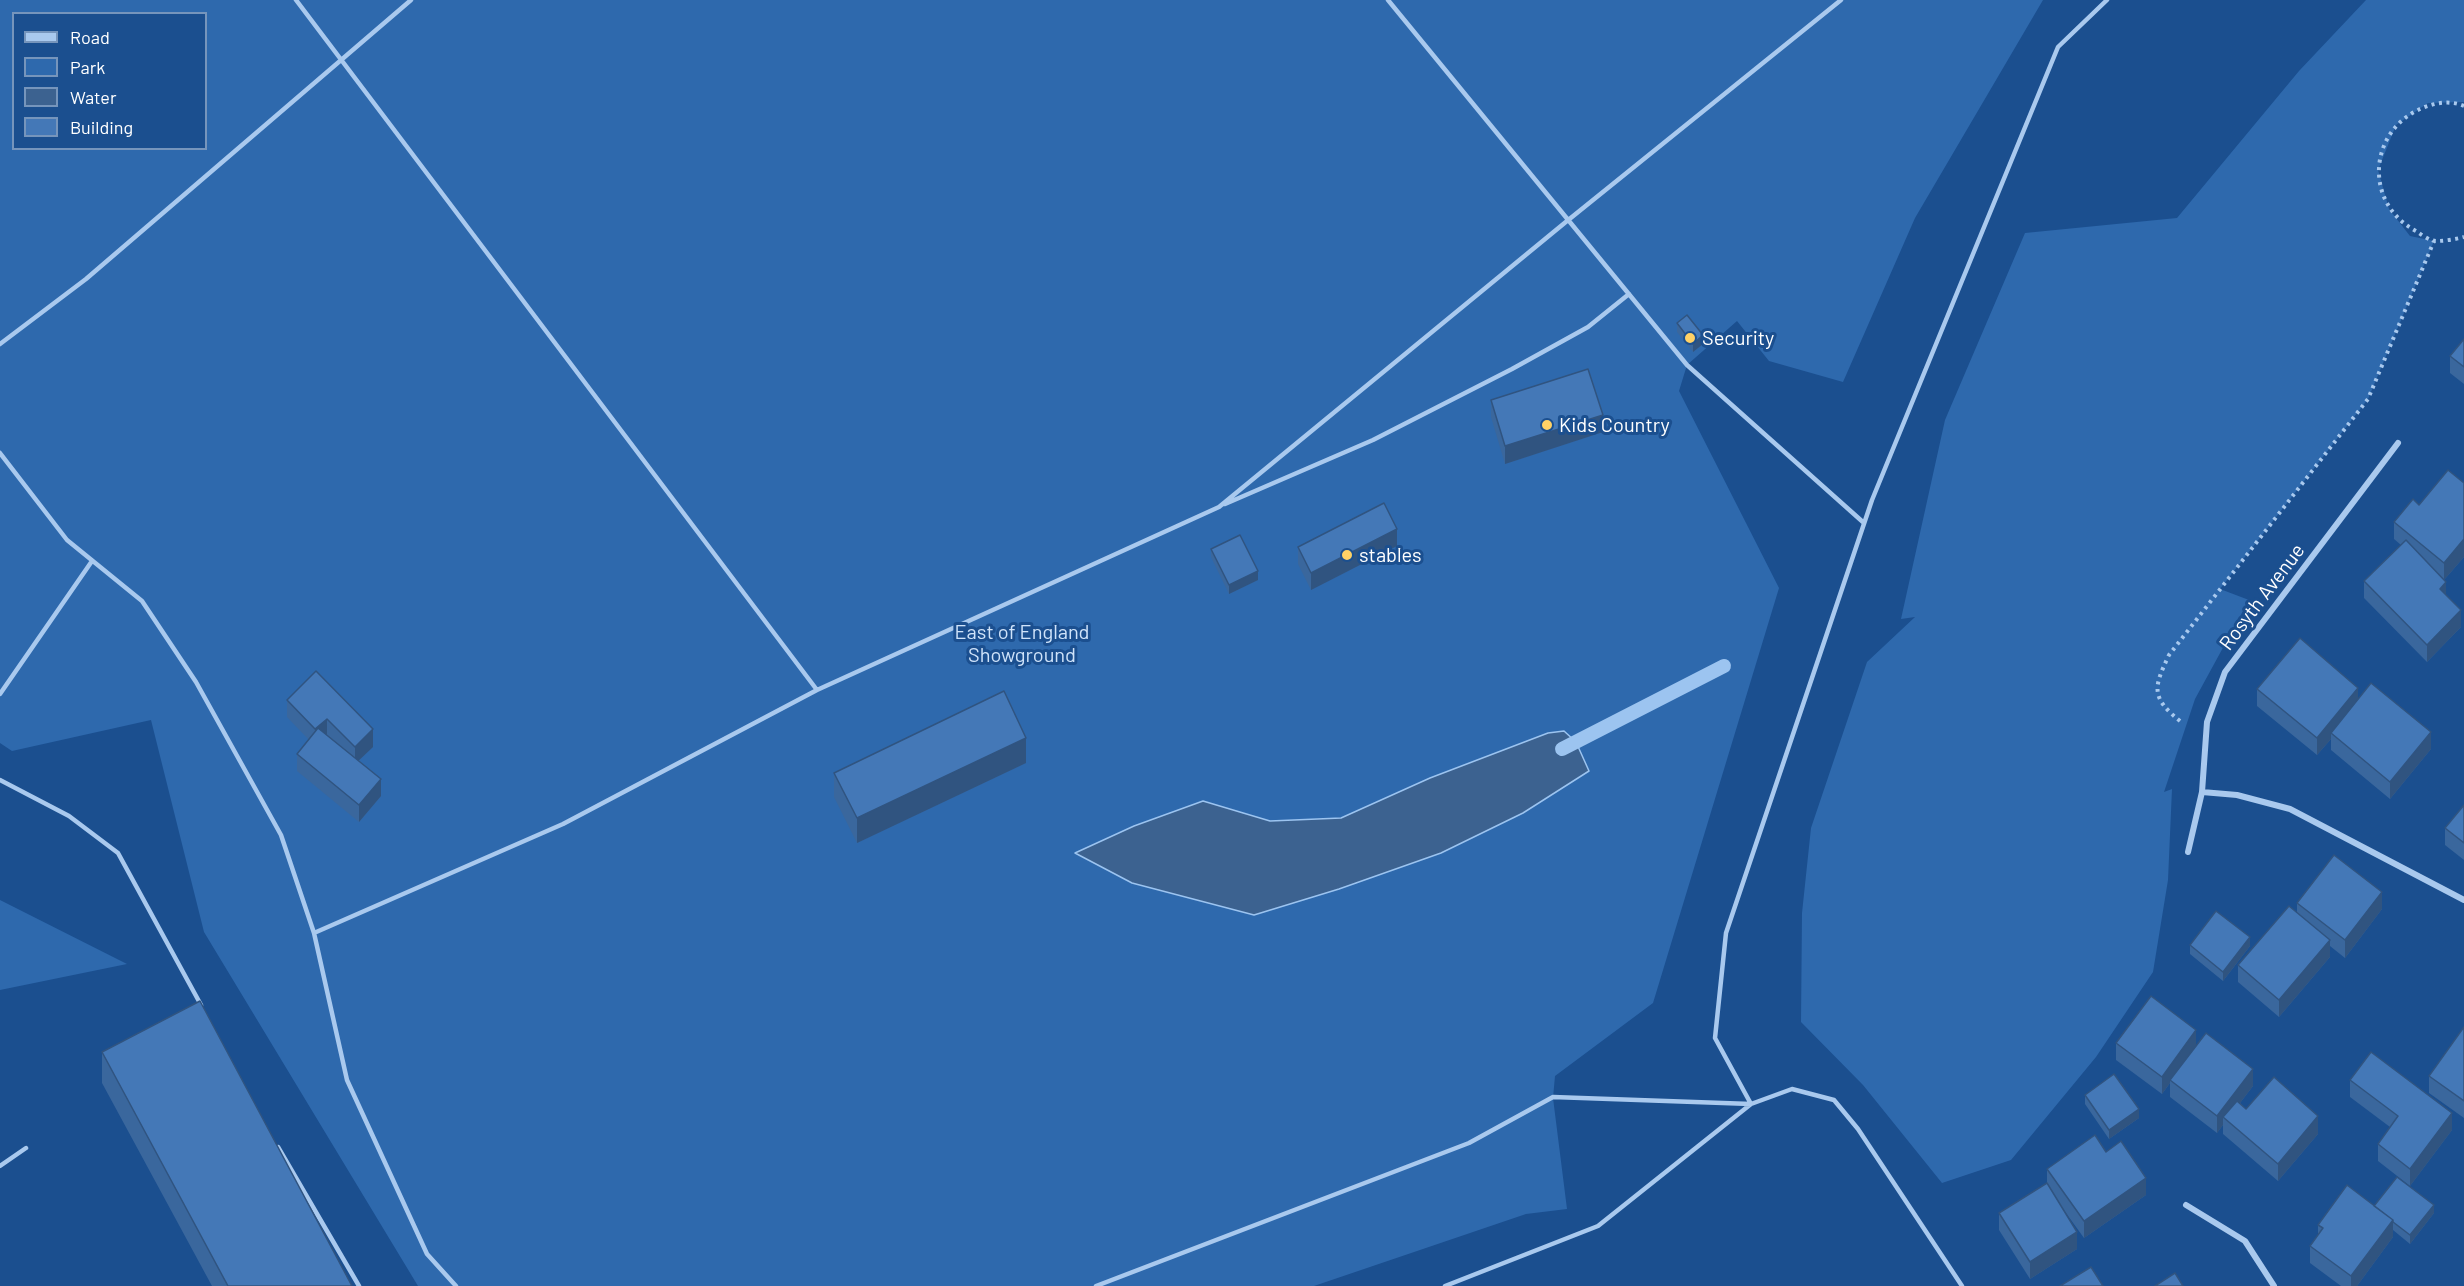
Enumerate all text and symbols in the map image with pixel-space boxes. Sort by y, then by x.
legend [12,12,207,150]
text: Road [70,26,110,48]
text: Park [70,56,105,78]
text: Water [70,86,117,108]
text: Building [70,116,133,138]
place label: Security [1702,326,1774,350]
marker: Security [1683,331,1697,345]
place label: Kids Country [1559,413,1670,437]
marker: Kids Country [1540,418,1554,432]
street label: Rosyth Avenue [2214,539,2310,655]
place label: stables [1359,543,1422,567]
marker: stables [1340,548,1354,562]
park label: East of England Showground [954,620,1090,667]

